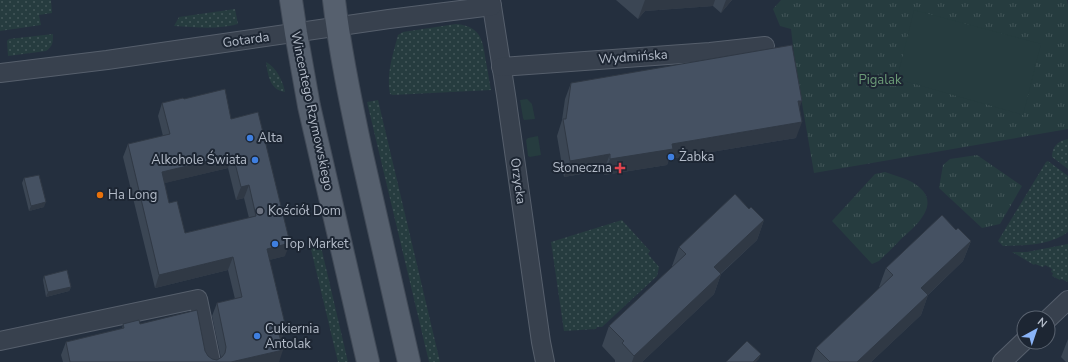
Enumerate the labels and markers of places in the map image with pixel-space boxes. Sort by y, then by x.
place label: Alta [258,129,283,147]
marker: Alta [245,133,255,143]
place label: Żabka [679,147,714,166]
place label: Alkohole Świata [151,150,247,169]
marker: Żabka [666,152,676,162]
marker: Alkohole Świata [250,155,260,165]
place label: Słoneczna [552,159,612,177]
marker: Słoneczna [615,163,625,173]
place label: Ha Long [108,186,157,204]
marker: Ha Long [95,190,105,200]
place label: Kościół Dom [268,202,341,220]
marker: Kościół Dom [255,206,265,216]
place label: Top Market [283,235,349,253]
marker: Top Market [270,239,280,249]
place label: Cukiernia Antolak [265,320,319,353]
marker: Cukiernia Antolak [252,331,262,341]

